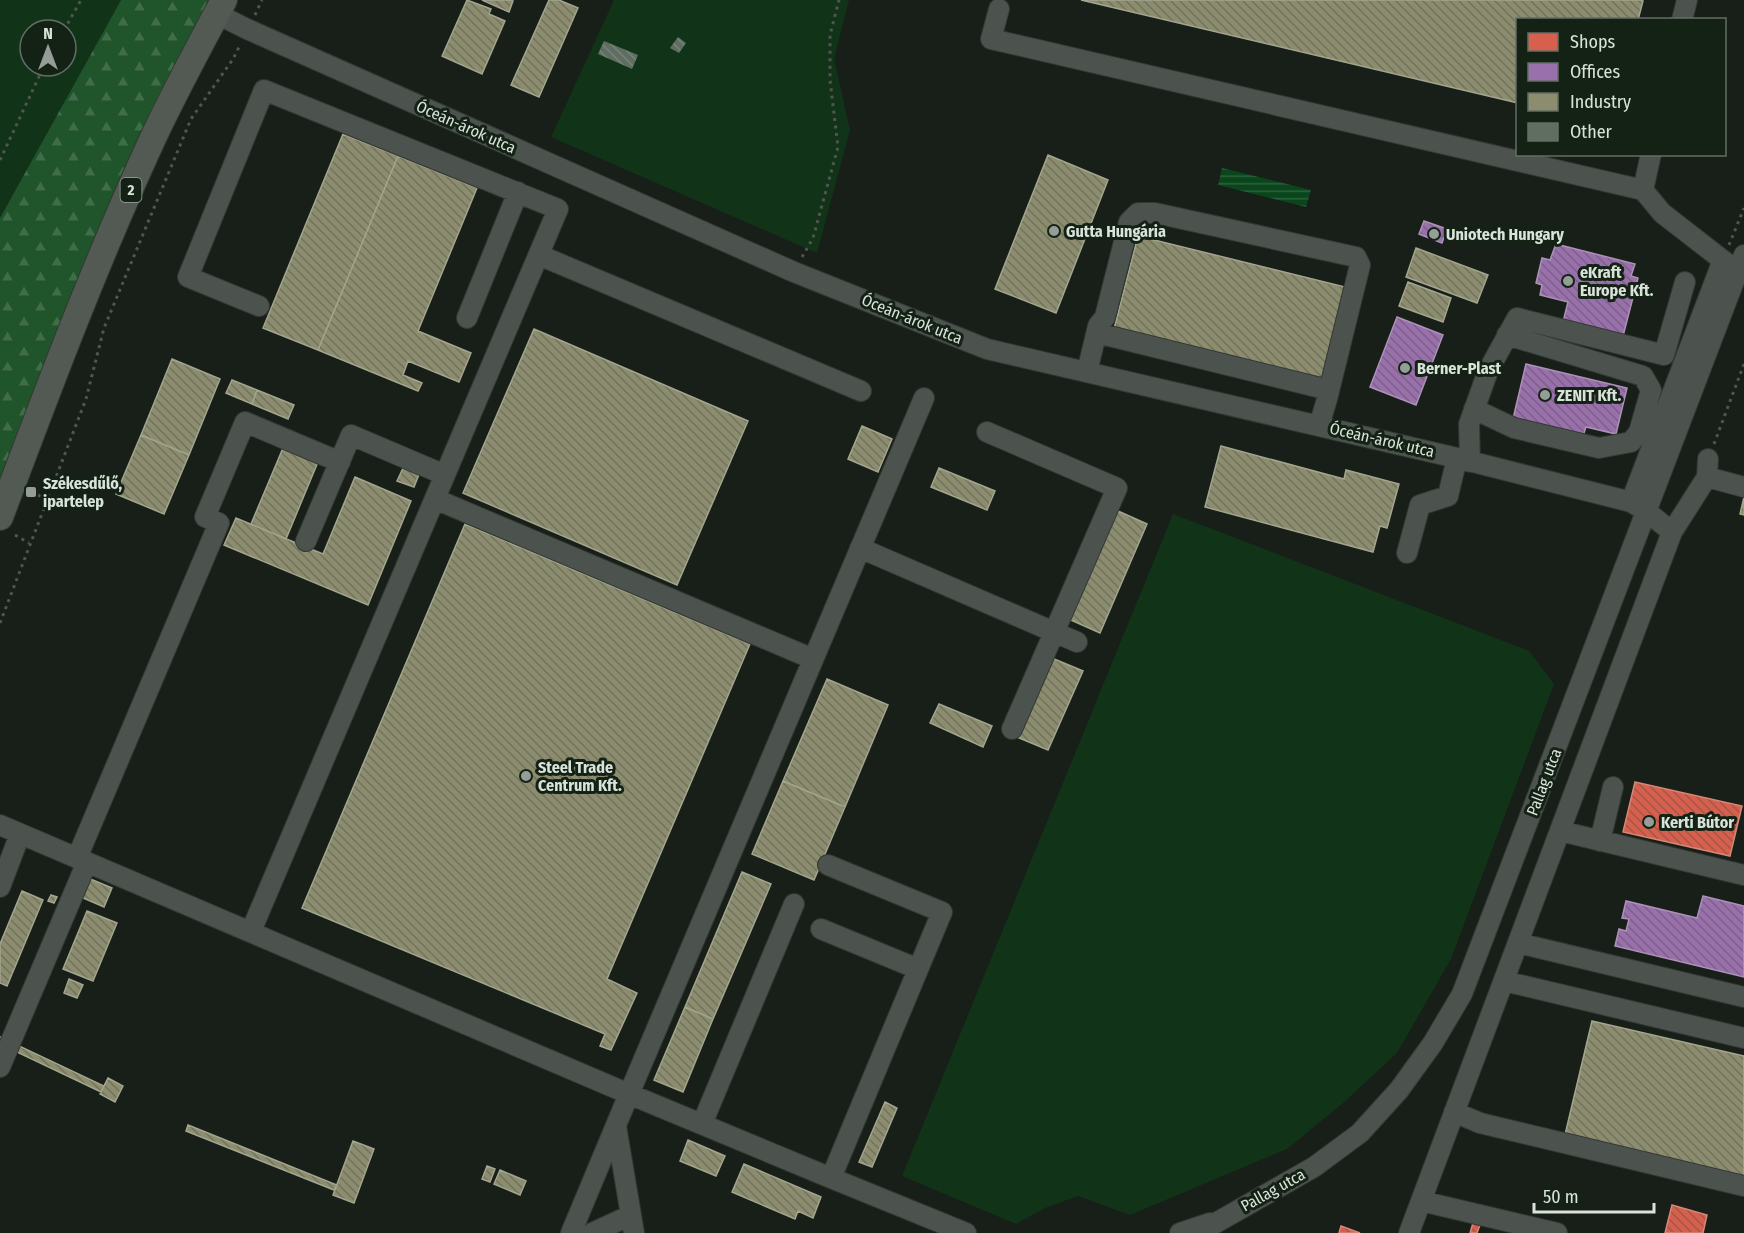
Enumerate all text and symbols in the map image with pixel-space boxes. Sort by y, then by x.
north arrow [18,18,78,78]
legend [1516,18,1726,156]
text: N [43,24,53,43]
text: Shops [1570,31,1615,53]
text: Offices [1570,61,1620,83]
text: Industry [1570,91,1631,113]
street label: Óceán-árok utca [413,97,519,157]
text: Other [1570,121,1613,143]
road number: 2 [120,178,142,202]
place label: Gutta Hungária [1066,222,1166,241]
marker: Gutta Hungária [1047,224,1061,238]
place label: Uniotech Hungary [1446,225,1564,244]
marker: Uniotech Hungary [1427,227,1441,241]
place label: eKraft Europe Kft. [1580,263,1654,300]
marker: eKraft Europe Kft. [1561,274,1575,288]
street label: Óceán-árok utca [859,290,965,348]
place label: Berner-Plast [1417,359,1502,378]
marker: Berner-Plast [1398,361,1412,375]
place label: ZENIT Kft. [1557,386,1622,405]
marker: ZENIT Kft. [1538,388,1552,402]
street label: Óceán-árok utca [1328,419,1436,461]
place label: Székesdűlő, ipartelep [43,474,123,511]
marker: Székesdűlő, ipartelep [24,485,38,499]
street label: Pallag utca [1523,746,1566,818]
place label: Steel Trade Centrum Kft. [538,758,622,795]
marker: Steel Trade Centrum Kft. [519,769,533,783]
place label: Kerti Bútor [1661,813,1734,832]
marker: Kerti Bútor [1642,815,1656,829]
street label: Pallag utca [1238,1165,1309,1215]
scale bar [1534,1176,1654,1214]
text: 50 m [1543,1186,1579,1208]

